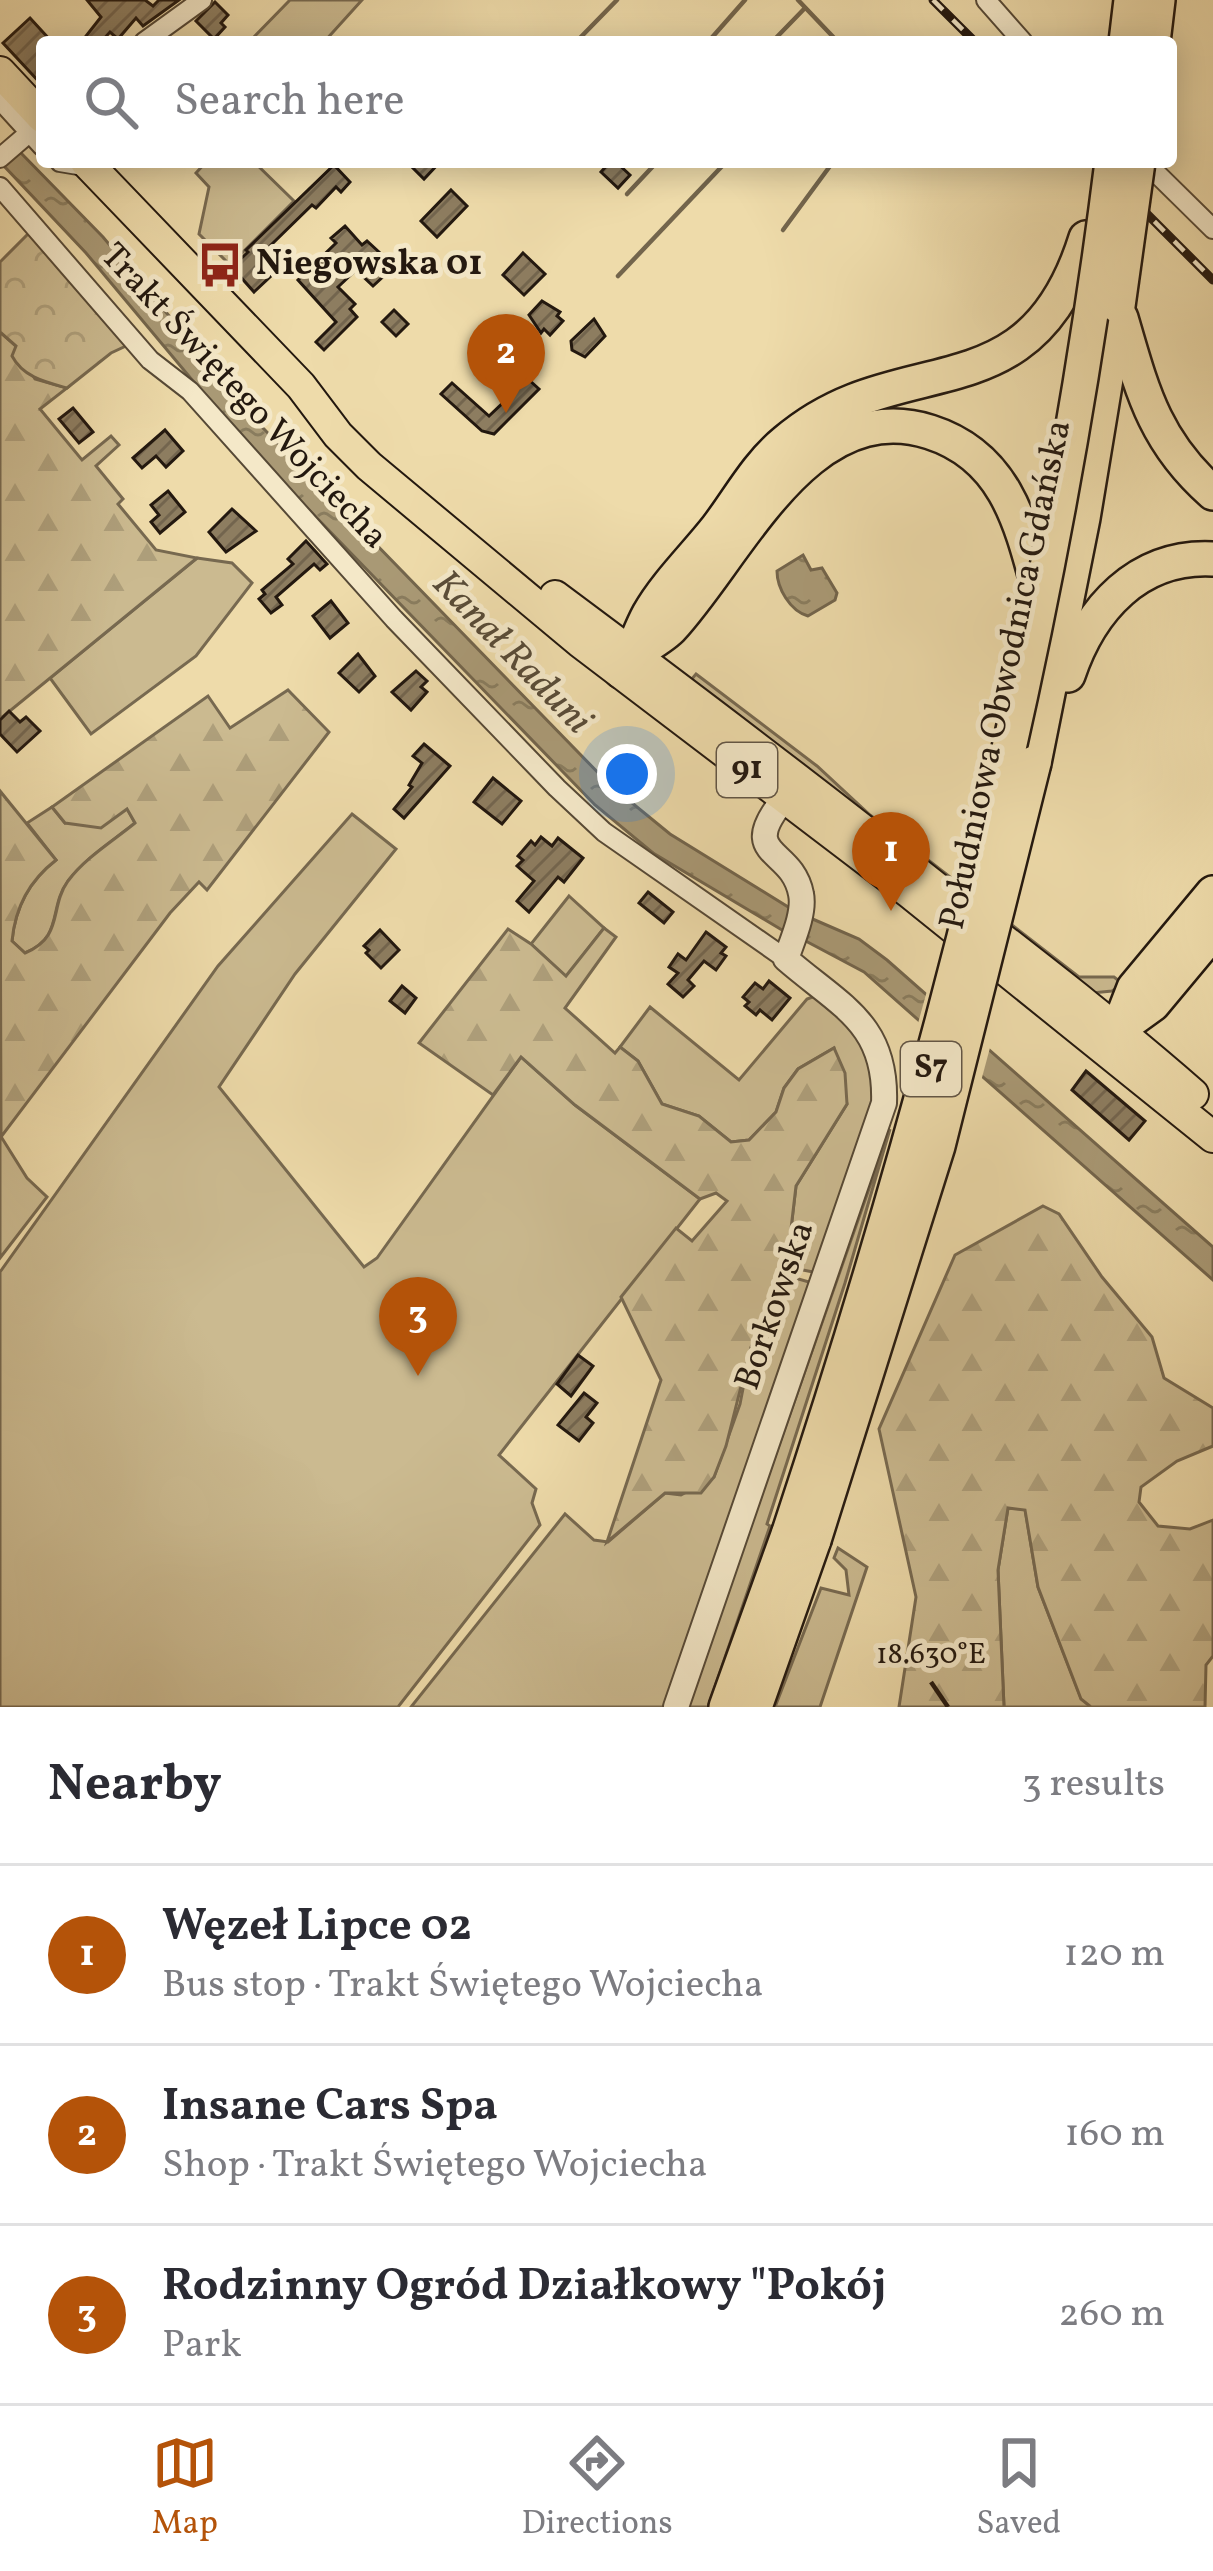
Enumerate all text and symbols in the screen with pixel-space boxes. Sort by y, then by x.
search box [36,36,1177,168]
icon: search [78,69,144,135]
text: Search here [174,71,405,134]
street label: Trakt Świętego Wojciecha [88,233,398,561]
bus stop icon: Niegowska 01 [195,240,245,290]
place label: Niegowska 01 [256,240,483,290]
pin: 2 [467,314,545,413]
street label: Południowa Obwodnica Gdańska [929,416,1085,934]
water label: Kanał Raduni [419,559,604,748]
road number: 91 [717,743,777,797]
your location [597,744,657,804]
pin: 1 [852,812,930,911]
road number: S7 [901,1042,961,1096]
street label: Borkowska [724,1215,828,1397]
pin: 3 [379,1277,457,1376]
text: 18.630°E [876,1634,986,1676]
text: Nearby [48,1750,222,1821]
text: 3 results [1022,1758,1165,1812]
text: Węzeł Lipce 02 [162,1896,472,1959]
text: 1 [79,1928,95,1982]
text: 120 m [1064,1928,1165,1982]
text: Bus stop · Trakt Świętego Wojciecha [162,1959,763,2013]
text: Insane Cars Spa [162,2076,498,2139]
text: 2 [77,2108,97,2162]
text: 160 m [1064,2108,1165,2162]
text: Shop · Trakt Świętego Wojciecha [162,2139,707,2193]
text: Rodzinny Ogród Działkowy "Pokój [162,2256,886,2319]
text: 3 [77,2288,97,2342]
text: 260 m [1059,2288,1165,2342]
text: Park [162,2319,242,2373]
tab: Map [152,2430,218,2548]
tab: Directions [521,2430,673,2548]
tab: Saved [976,2430,1061,2548]

